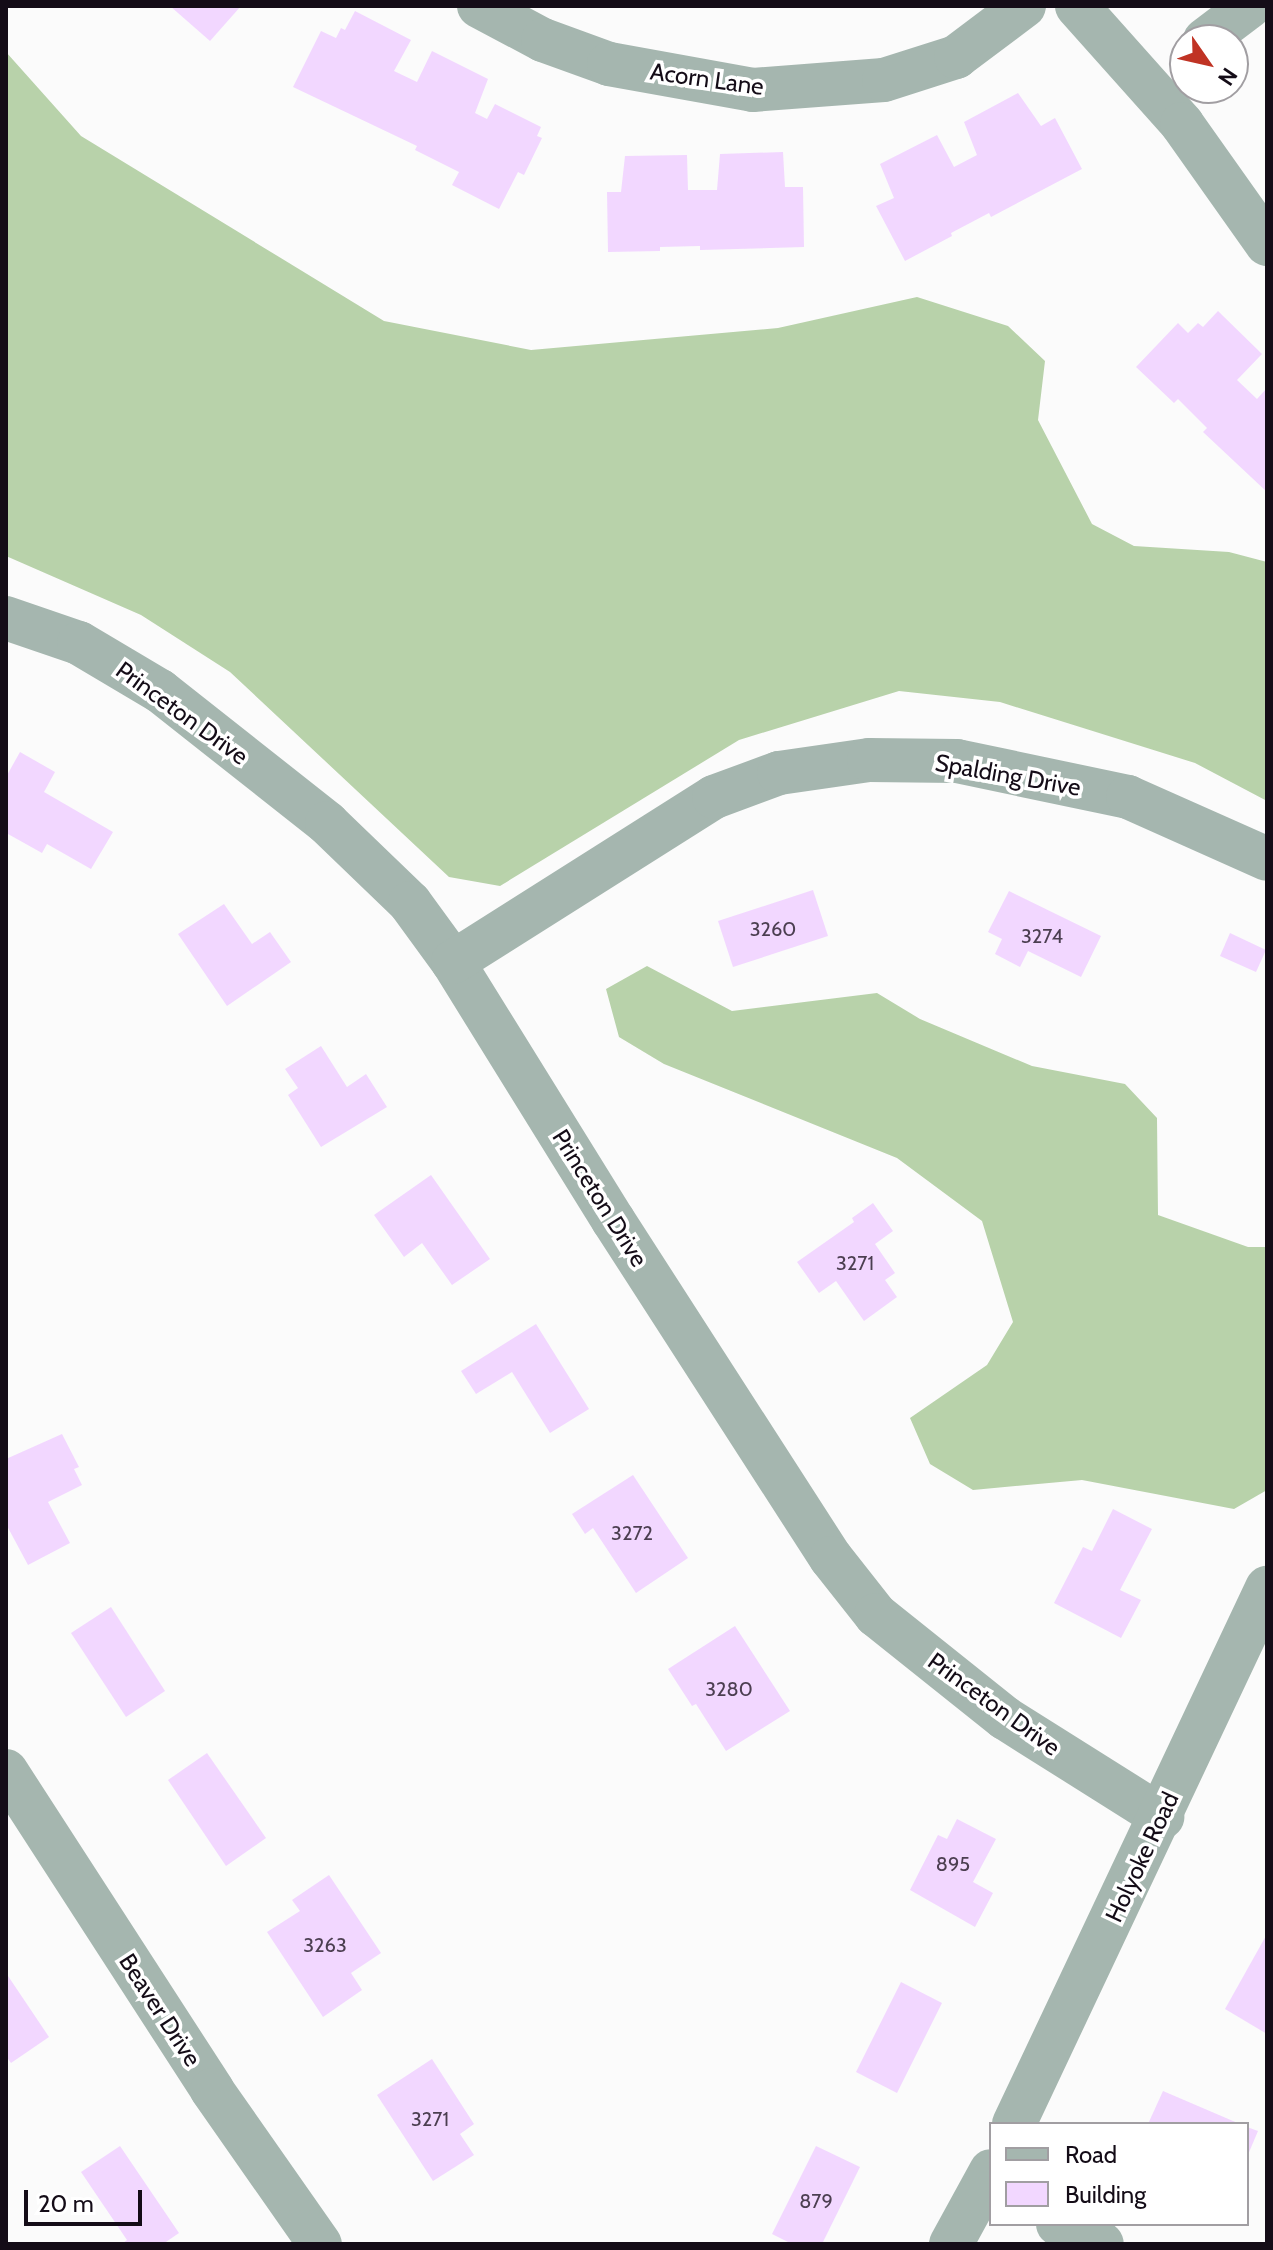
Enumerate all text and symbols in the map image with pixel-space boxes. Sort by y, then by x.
north arrow [1169,24,1249,104]
street label: Acorn Lane [649,57,765,101]
text: N [1212,63,1243,91]
street label: Princeton Drive [110,655,254,771]
street label: Spalding Drive [933,748,1083,802]
house number: 3260 [750,917,796,941]
house number: 3274 [1021,924,1063,948]
street label: Princeton Drive [546,1124,654,1272]
house number: 3271 [836,1251,874,1275]
house number: 3272 [611,1521,653,1545]
street label: Princeton Drive [922,1646,1066,1762]
house number: 3280 [705,1677,753,1701]
street label: Holyoke Road [1099,1787,1185,1927]
house number: 895 [936,1852,970,1876]
house number: 3263 [303,1933,347,1957]
street label: Beaver Drive [113,1948,207,2072]
house number: 3271 [411,2107,449,2131]
legend [989,2122,1249,2226]
text: Road [1065,2140,1117,2169]
scale bar [28,2174,146,2224]
text: Building [1065,2180,1146,2209]
text: 20 m [38,2189,94,2218]
house number: 879 [799,2189,833,2213]

